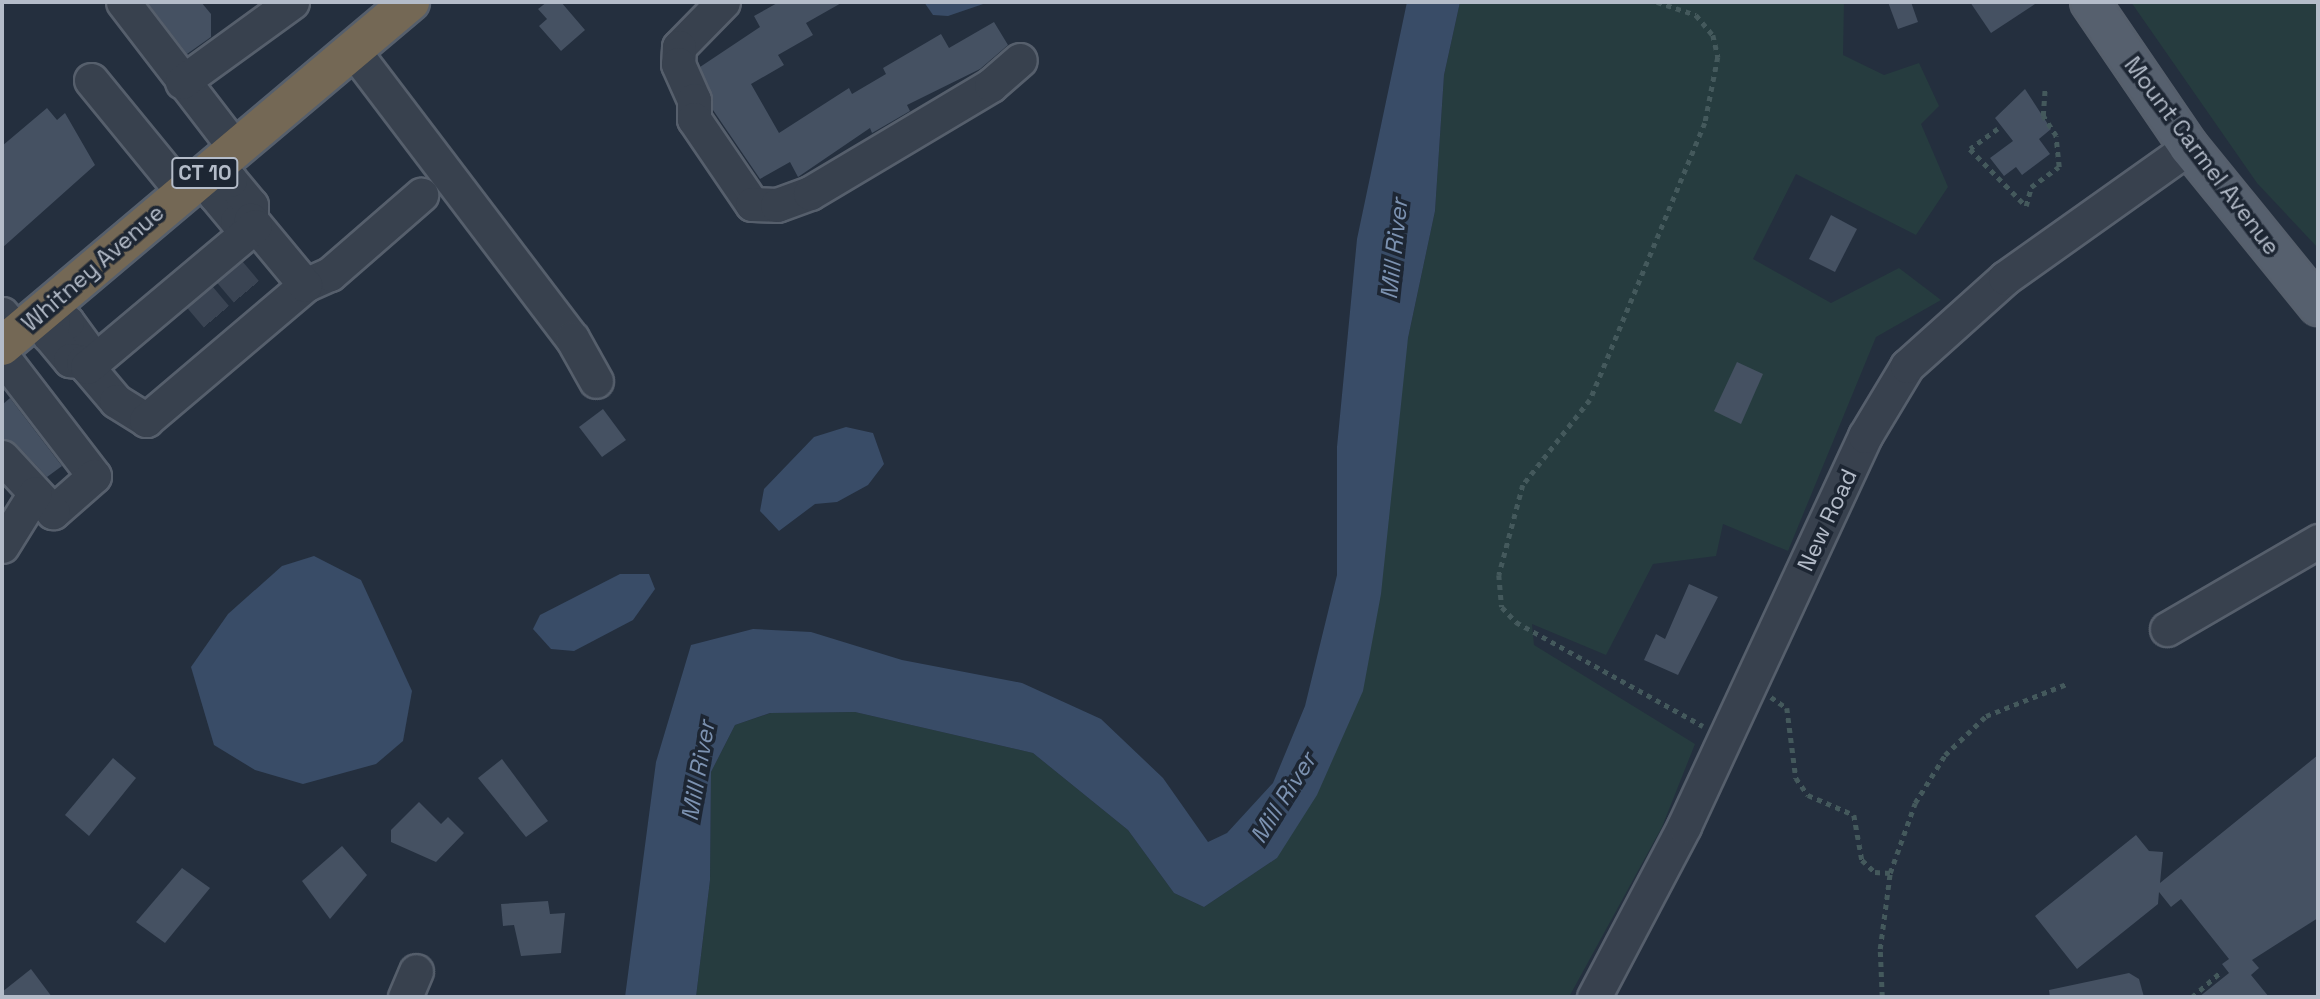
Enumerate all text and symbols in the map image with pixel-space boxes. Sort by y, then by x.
street label: Mount Carmel Avenue [2118,51,2286,261]
road number: CT 10 [170,156,240,190]
water label: Mill River [1374,197,1414,301]
street label: Whitney Avenue [16,199,170,337]
street label: New Road [1791,465,1863,575]
water label: Mill River [675,719,721,823]
water label: Mill River [1244,747,1322,849]

